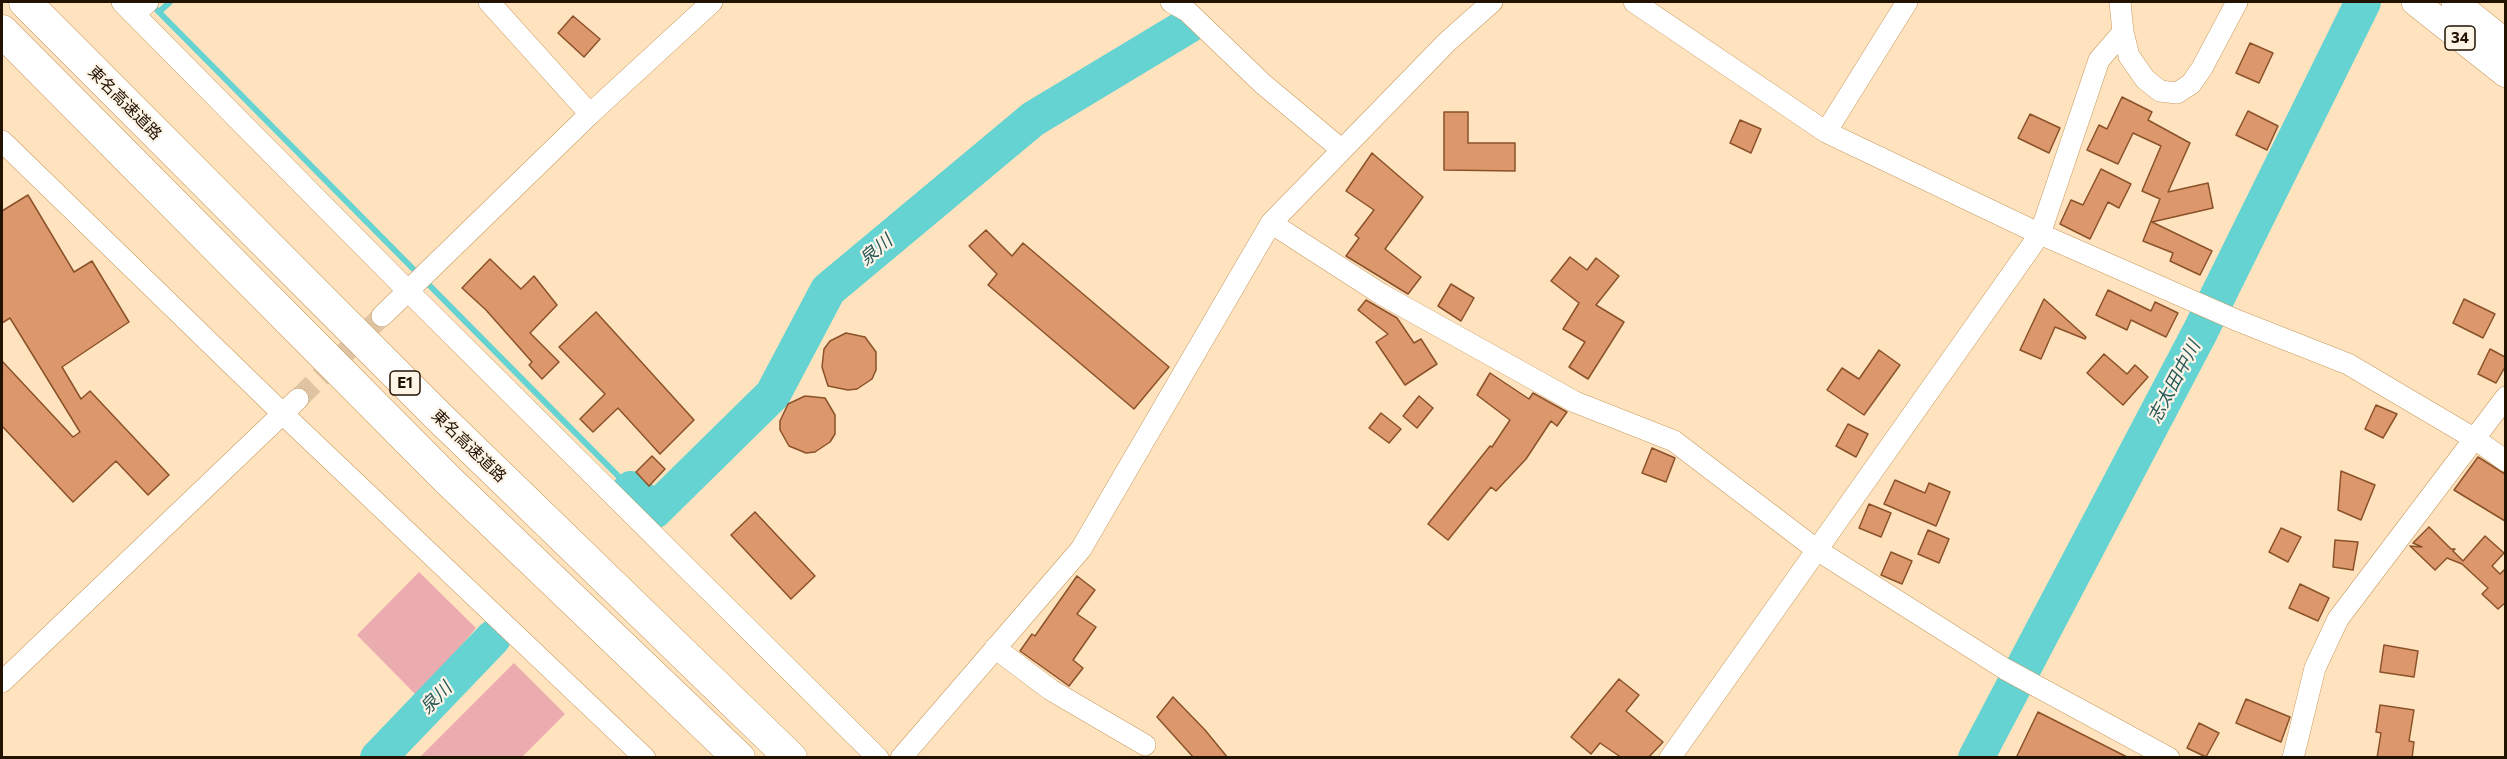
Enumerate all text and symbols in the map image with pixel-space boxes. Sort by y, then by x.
road number: 34 [2445,26,2475,50]
street label: 東名高速道路 [84,62,166,144]
water label: 泉川 [855,230,897,270]
water label: 志太田中川 [2143,337,2205,427]
road number: E1 [390,371,420,395]
street label: 東名高速道路 [428,406,510,486]
water label: 泉川 [416,678,456,718]

